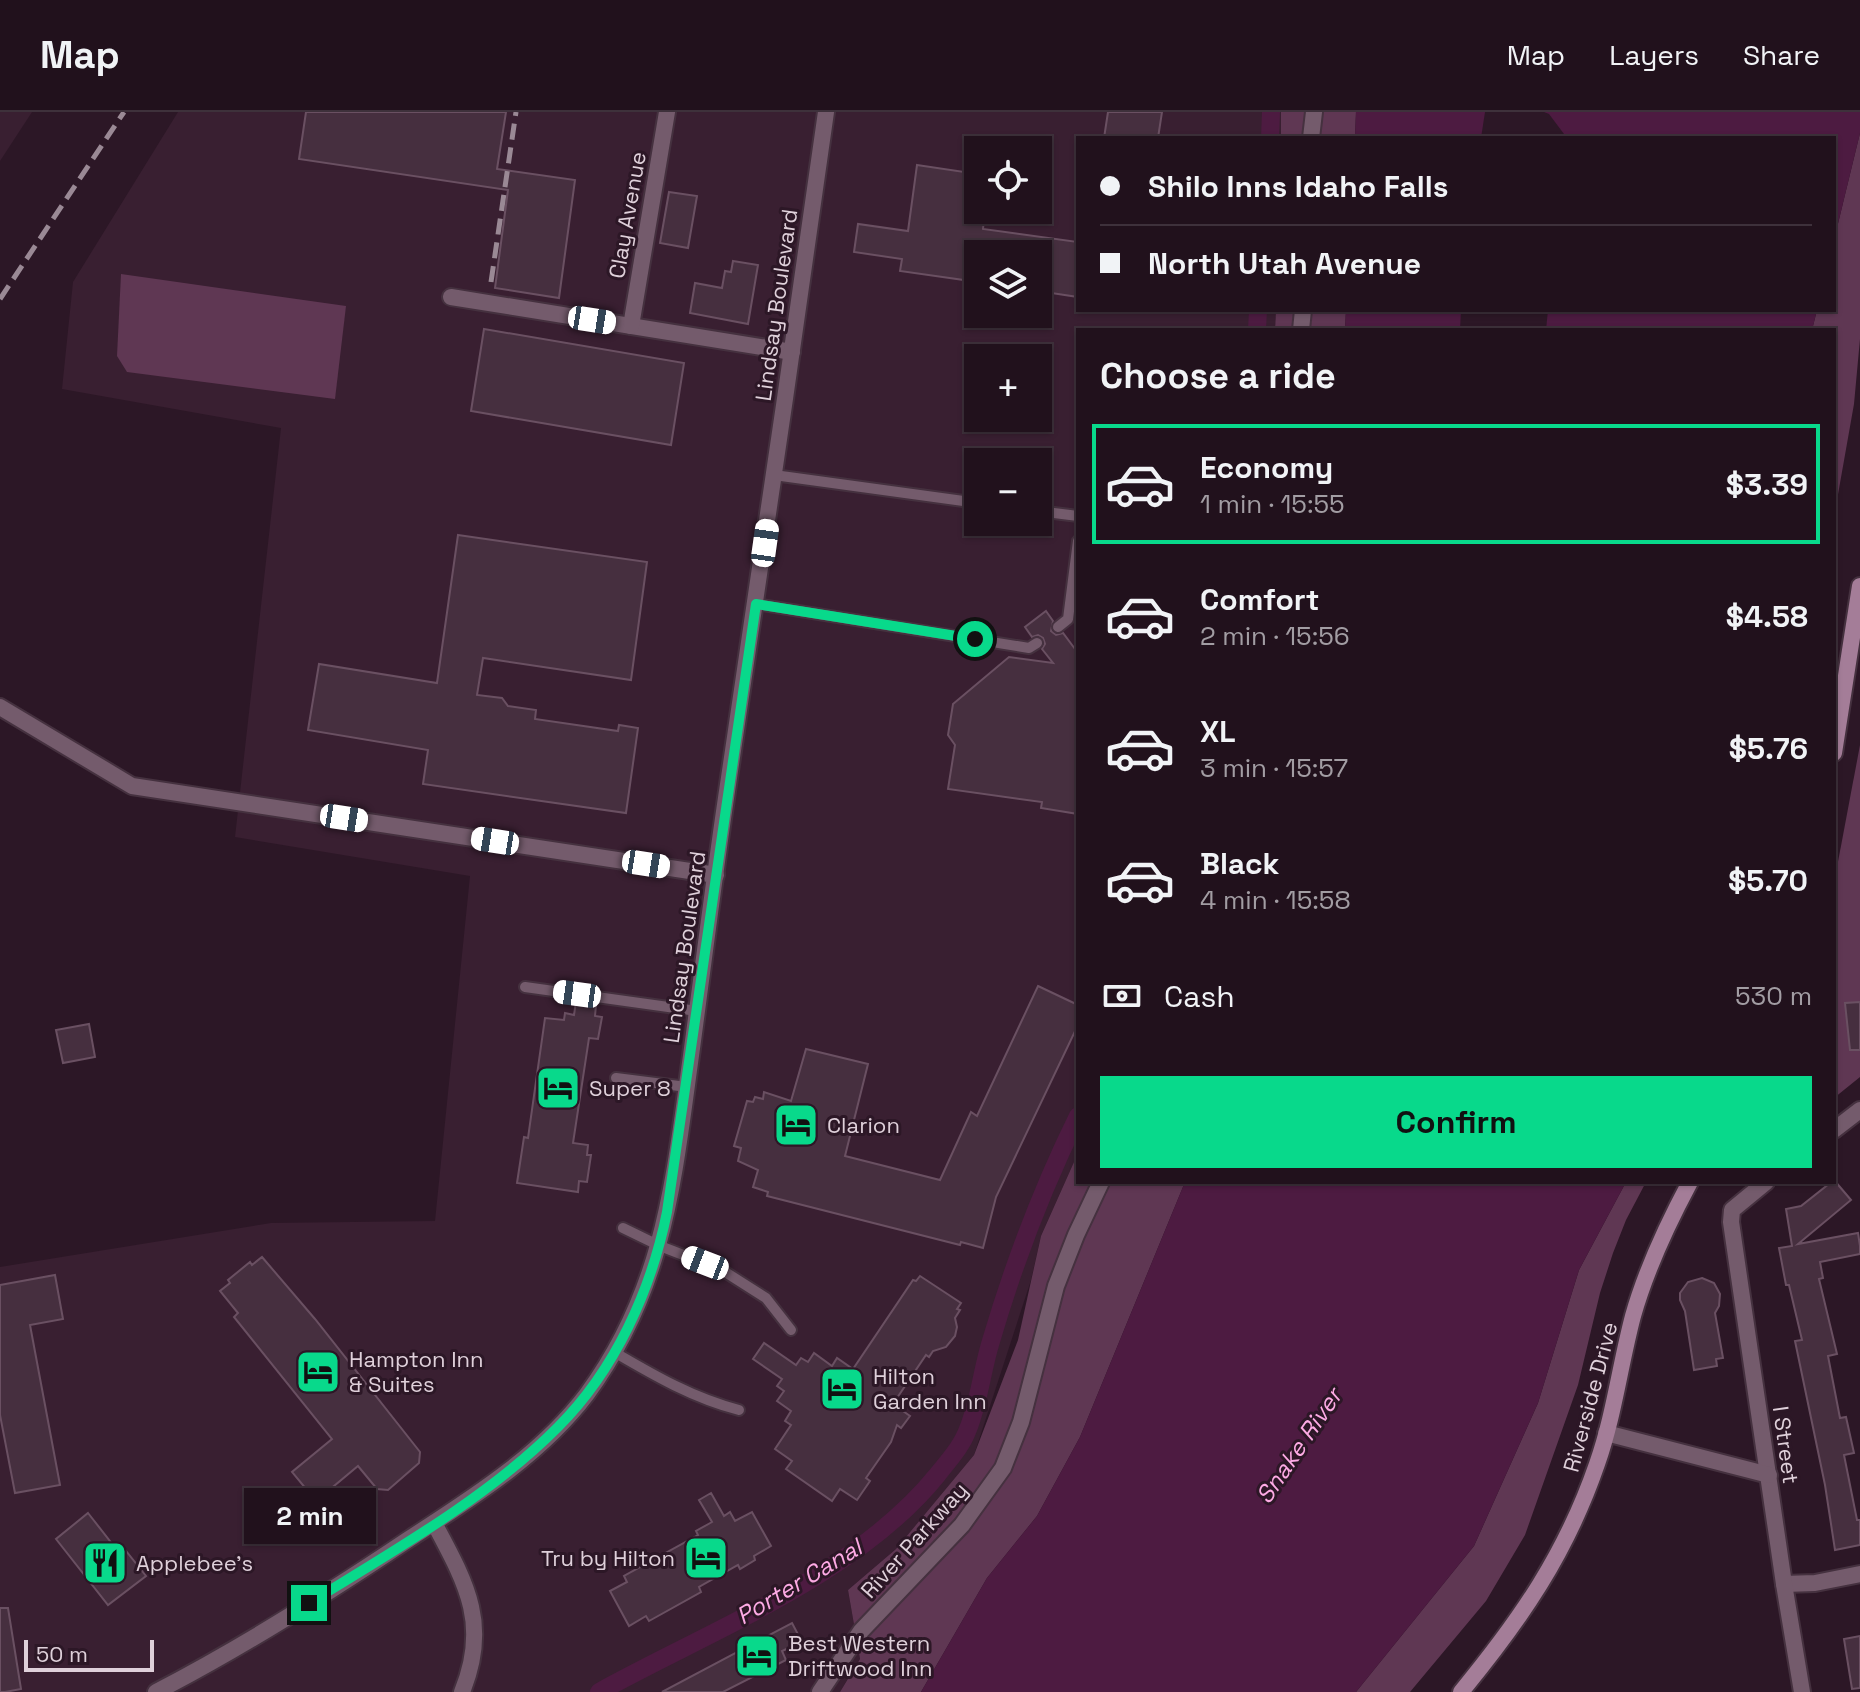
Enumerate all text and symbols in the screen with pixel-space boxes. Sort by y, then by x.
text: Map [40,31,120,79]
text: Map [1507,37,1565,73]
text: Layers [1609,37,1699,73]
text: Share [1743,37,1820,73]
map controls [964,136,1052,536]
button: locate [964,136,1052,224]
street label: Clay Avenue [602,149,652,281]
text: Shilo Inns Idaho Falls [1148,167,1448,206]
street label: Lindsay Boulevard [749,207,803,403]
button: layers [964,240,1052,328]
text: North Utah Avenue [1148,244,1421,283]
car [566,304,618,336]
button: + [964,344,1052,432]
text: Choose a ride [1100,353,1336,399]
button: − [964,448,1052,536]
icon: car [1104,448,1176,520]
text: Economy [1200,448,1333,487]
text: $3.39 [1726,465,1808,504]
text: 1 min · 15:55 [1200,487,1345,521]
car [750,518,780,568]
icon: car [1104,580,1176,652]
text: Comfort [1200,580,1319,619]
text: $4.58 [1726,597,1808,636]
text: 2 min · 15:56 [1200,619,1350,653]
route start [957,621,993,657]
icon: car [1104,712,1176,784]
text: XL [1200,712,1236,751]
text: $5.76 [1729,729,1808,768]
text: 3 min · 15:57 [1200,751,1348,785]
car [318,802,370,834]
car [469,825,521,857]
icon: car [1104,844,1176,916]
text: Black [1200,844,1279,883]
car [620,848,672,880]
street label: Lindsay Boulevard [657,849,711,1045]
text: $5.70 [1728,861,1808,900]
text: 4 min · 15:58 [1200,883,1351,917]
icon: cash [1100,974,1144,1018]
text: Cash [1164,977,1235,1016]
car [552,979,602,1009]
text: 530 m [1735,979,1812,1013]
hotel icon: Super 8 [534,1064,582,1112]
place label: Super 8 [589,1074,671,1102]
button: Confirm [1100,1076,1812,1168]
hotel icon: Clarion [772,1101,820,1149]
place label: Clarion [827,1111,900,1139]
car [678,1243,732,1283]
street label: Riverside Drive [1557,1319,1623,1475]
place label: Hampton Inn & Suites [349,1345,484,1398]
hotel icon: Hampton Inn & Suites [294,1348,342,1396]
place label: Hilton Garden Inn [873,1362,987,1415]
hotel icon: Hilton Garden Inn [818,1365,866,1413]
water label: Snake River [1249,1380,1350,1509]
street label: I Street [1767,1404,1805,1486]
street label: River Parkway [855,1476,973,1604]
callout: 2 min [243,1487,375,1543]
text: 2 min [276,1499,344,1533]
water label: Porter Canal [730,1530,870,1631]
hotel icon: Tru by Hilton [682,1534,730,1582]
restaurant icon: Applebee's [81,1539,129,1587]
place label: Tru by Hilton [541,1544,675,1572]
place label: Applebee's [136,1549,253,1577]
route end [291,1585,327,1621]
place label: Best Western Driftwood Inn [788,1629,933,1682]
hotel icon: Best Western Driftwood Inn [733,1632,781,1680]
scale bar [24,1636,154,1672]
text: 50 m [36,1640,88,1668]

